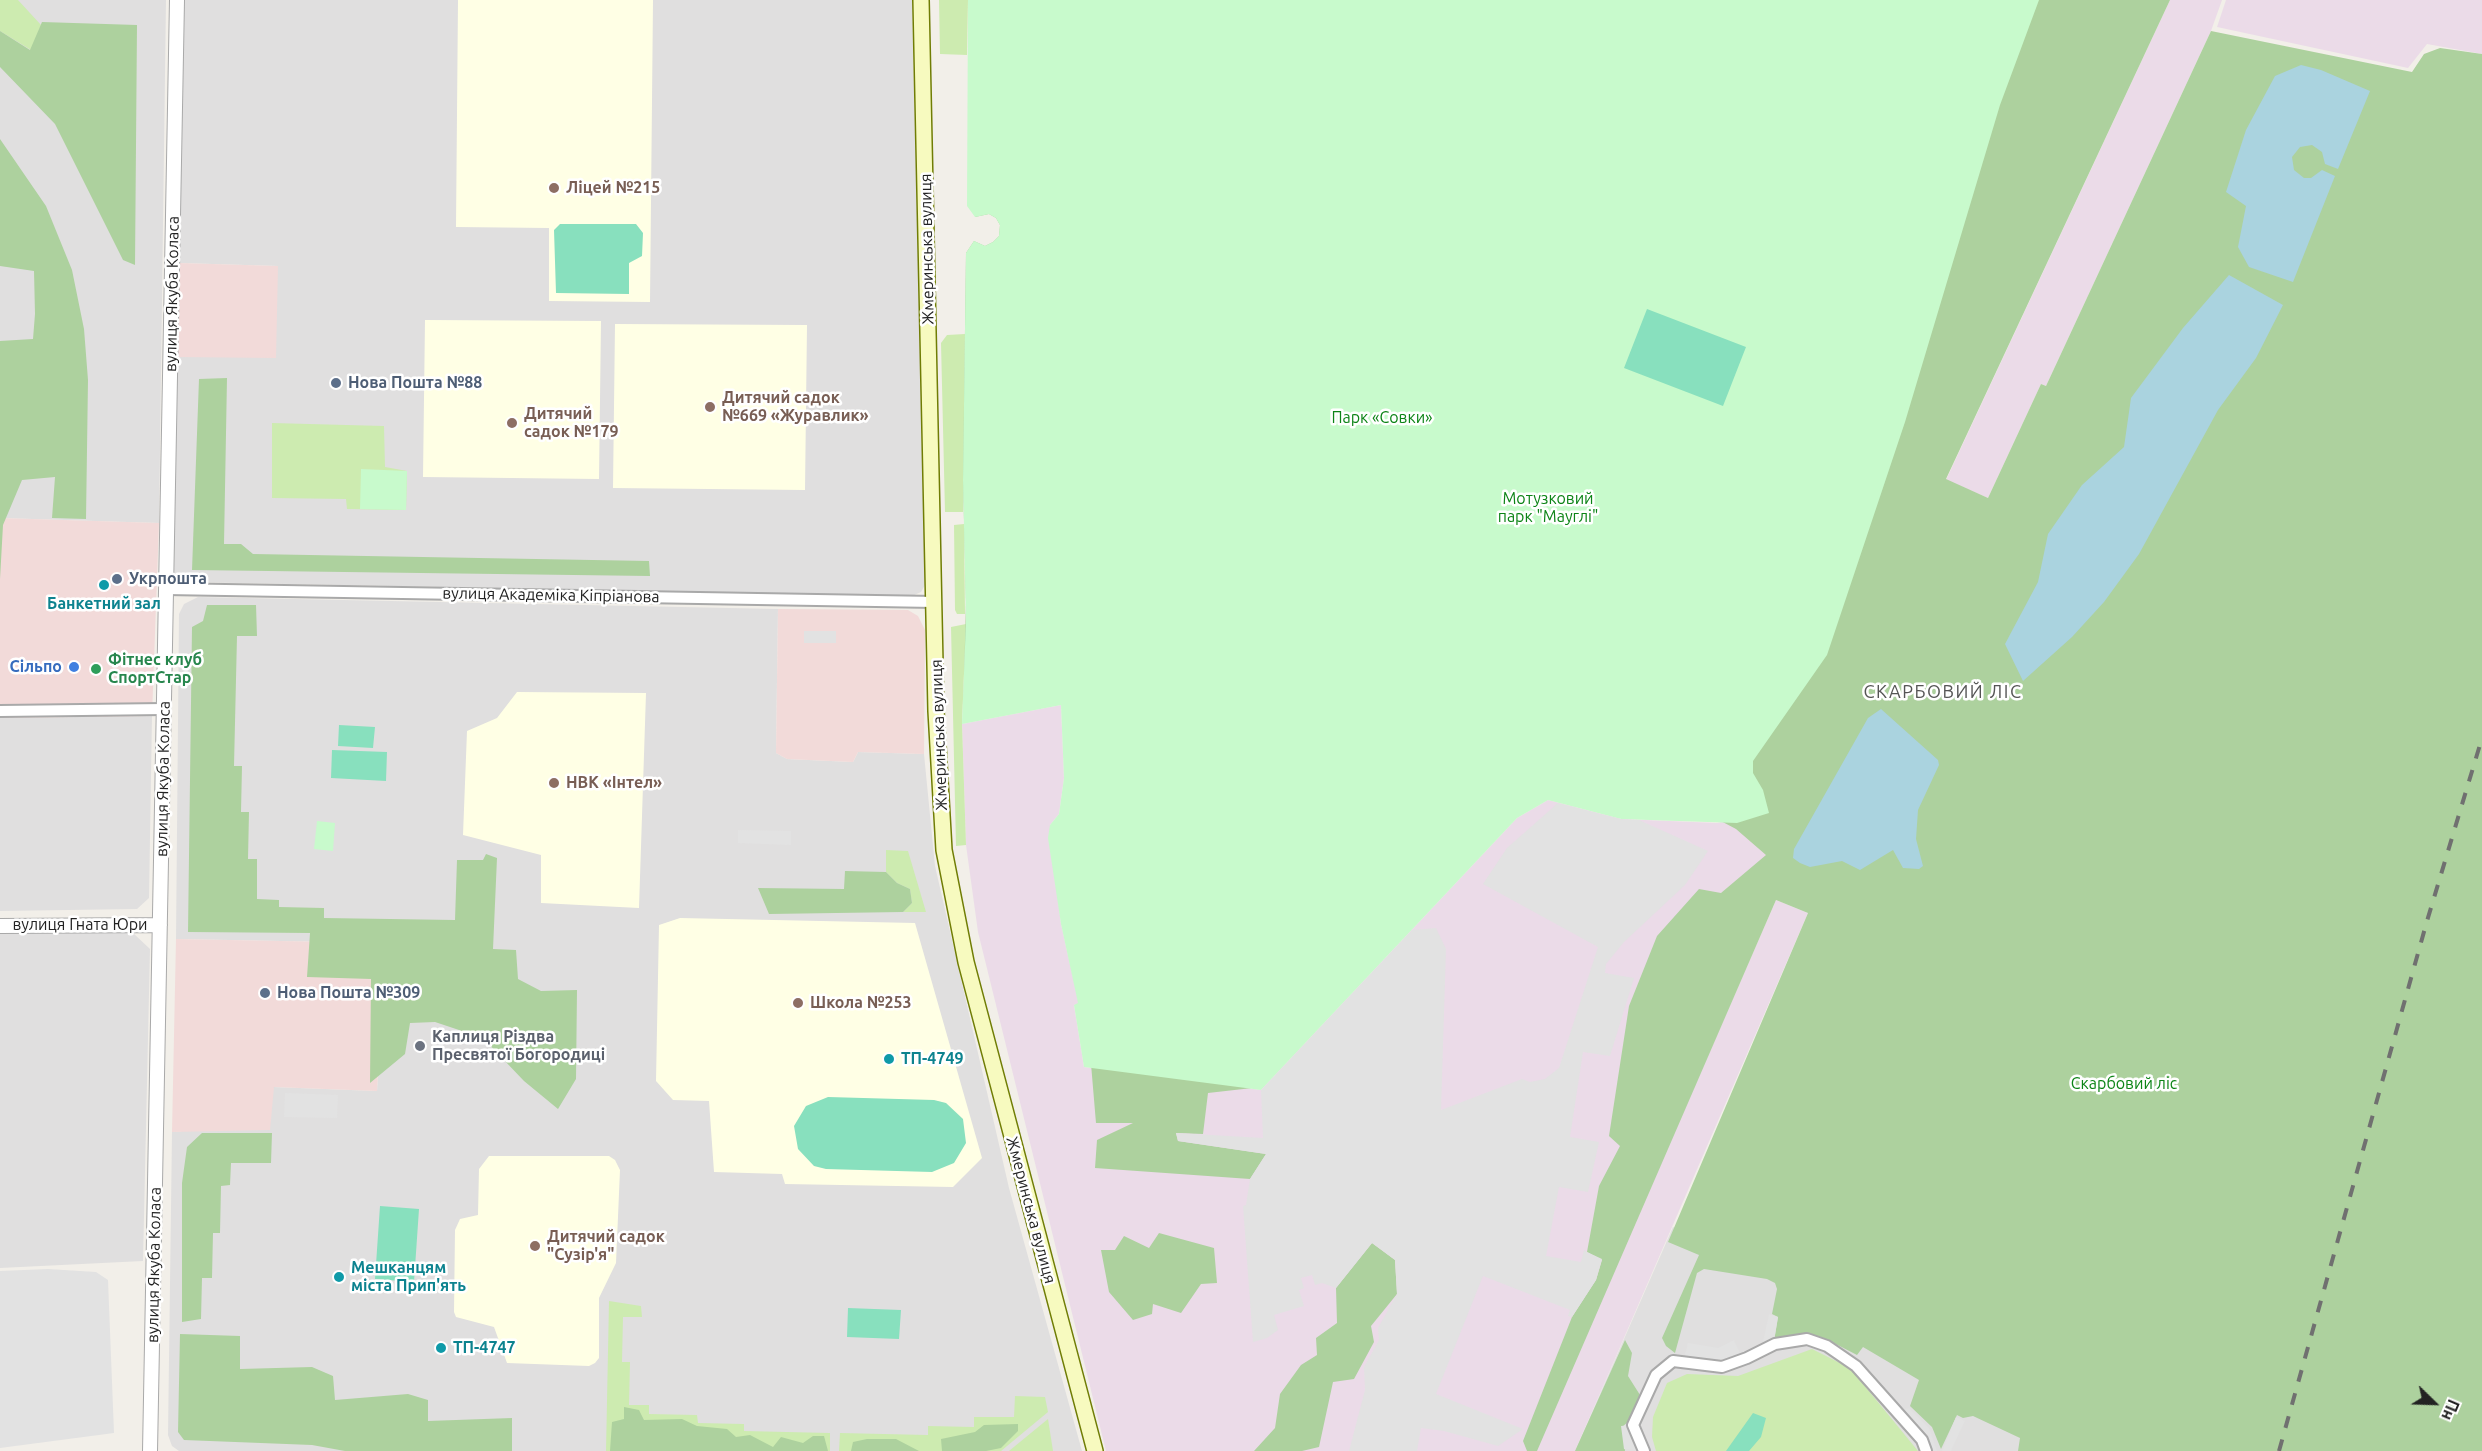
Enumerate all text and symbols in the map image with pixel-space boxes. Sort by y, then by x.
street label: Жмеринська вулиця [916,173,938,325]
place label: Ліцей №215 [566,178,660,198]
marker: Ліцей №215 [547,181,561,195]
street label: вулиця Якуба Коласа [161,216,183,372]
place label: Нова Пошта №88 [348,373,482,393]
marker: Нова Пошта №88 [329,376,343,390]
place label: Дитячий садок №669 «Журавлик» [722,388,869,426]
marker: Дитячий садок №669 «Журавлик» [703,400,717,414]
place label: Дитячий садок №179 [524,404,618,442]
park label: Парк «Совки» [1331,408,1433,428]
marker: Дитячий садок №179 [505,416,519,430]
park label: Мотузковий парк "Мауглі" [1498,489,1598,527]
place label: Укрпошта [129,569,207,589]
marker: Укрпошта [110,572,124,586]
marker: Банкетний зал [97,578,111,592]
street label: вулиця Академіка Кіпріанова [442,584,660,606]
place label: Банкетний зал [47,594,161,614]
place label: Фітнес клуб СпортСтар [108,650,202,688]
place label: Сільпо [10,657,62,677]
street label: Жмеринська вулиця [927,659,951,811]
marker: Сільпо [67,660,81,674]
marker: Фітнес клуб СпортСтар [89,662,103,676]
district label: СКАРБОВИЙ ЛІС [1864,681,2022,703]
street label: вулиця Якуба Коласа [152,701,174,857]
place label: НВК «Інтел» [566,773,662,793]
marker: НВК «Інтел» [547,776,561,790]
street label: вулиця Гната Юри [12,915,148,935]
place label: Нова Пошта №309 [277,983,420,1003]
marker: Нова Пошта №309 [258,986,272,1000]
place label: Школа №253 [810,993,912,1013]
marker: Школа №253 [791,996,805,1010]
place label: Каплиця Різдва Пресвятої Богородиці [432,1027,605,1065]
marker: Каплиця Різдва Пресвятої Богородиці [413,1039,427,1053]
place label: ТП-4749 [901,1049,963,1069]
marker: ТП-4749 [882,1052,896,1066]
park label: Скарбовий ліс [2071,1074,2177,1094]
street label: Жмеринська вулиця [1002,1134,1060,1286]
street label: вулиця Якуба Коласа [143,1187,165,1343]
place label: Дитячий садок "Сузір'я" [547,1227,665,1265]
marker: Дитячий садок "Сузір'я" [528,1239,542,1253]
place label: Мешканцям міста Прип'ять [351,1258,466,1296]
marker: Мешканцям міста Прип'ять [332,1270,346,1284]
place label: ТП-4747 [453,1338,515,1358]
marker: ТП-4747 [434,1341,448,1355]
north arrow [2404,1373,2464,1433]
text: Пн [2438,1397,2463,1423]

